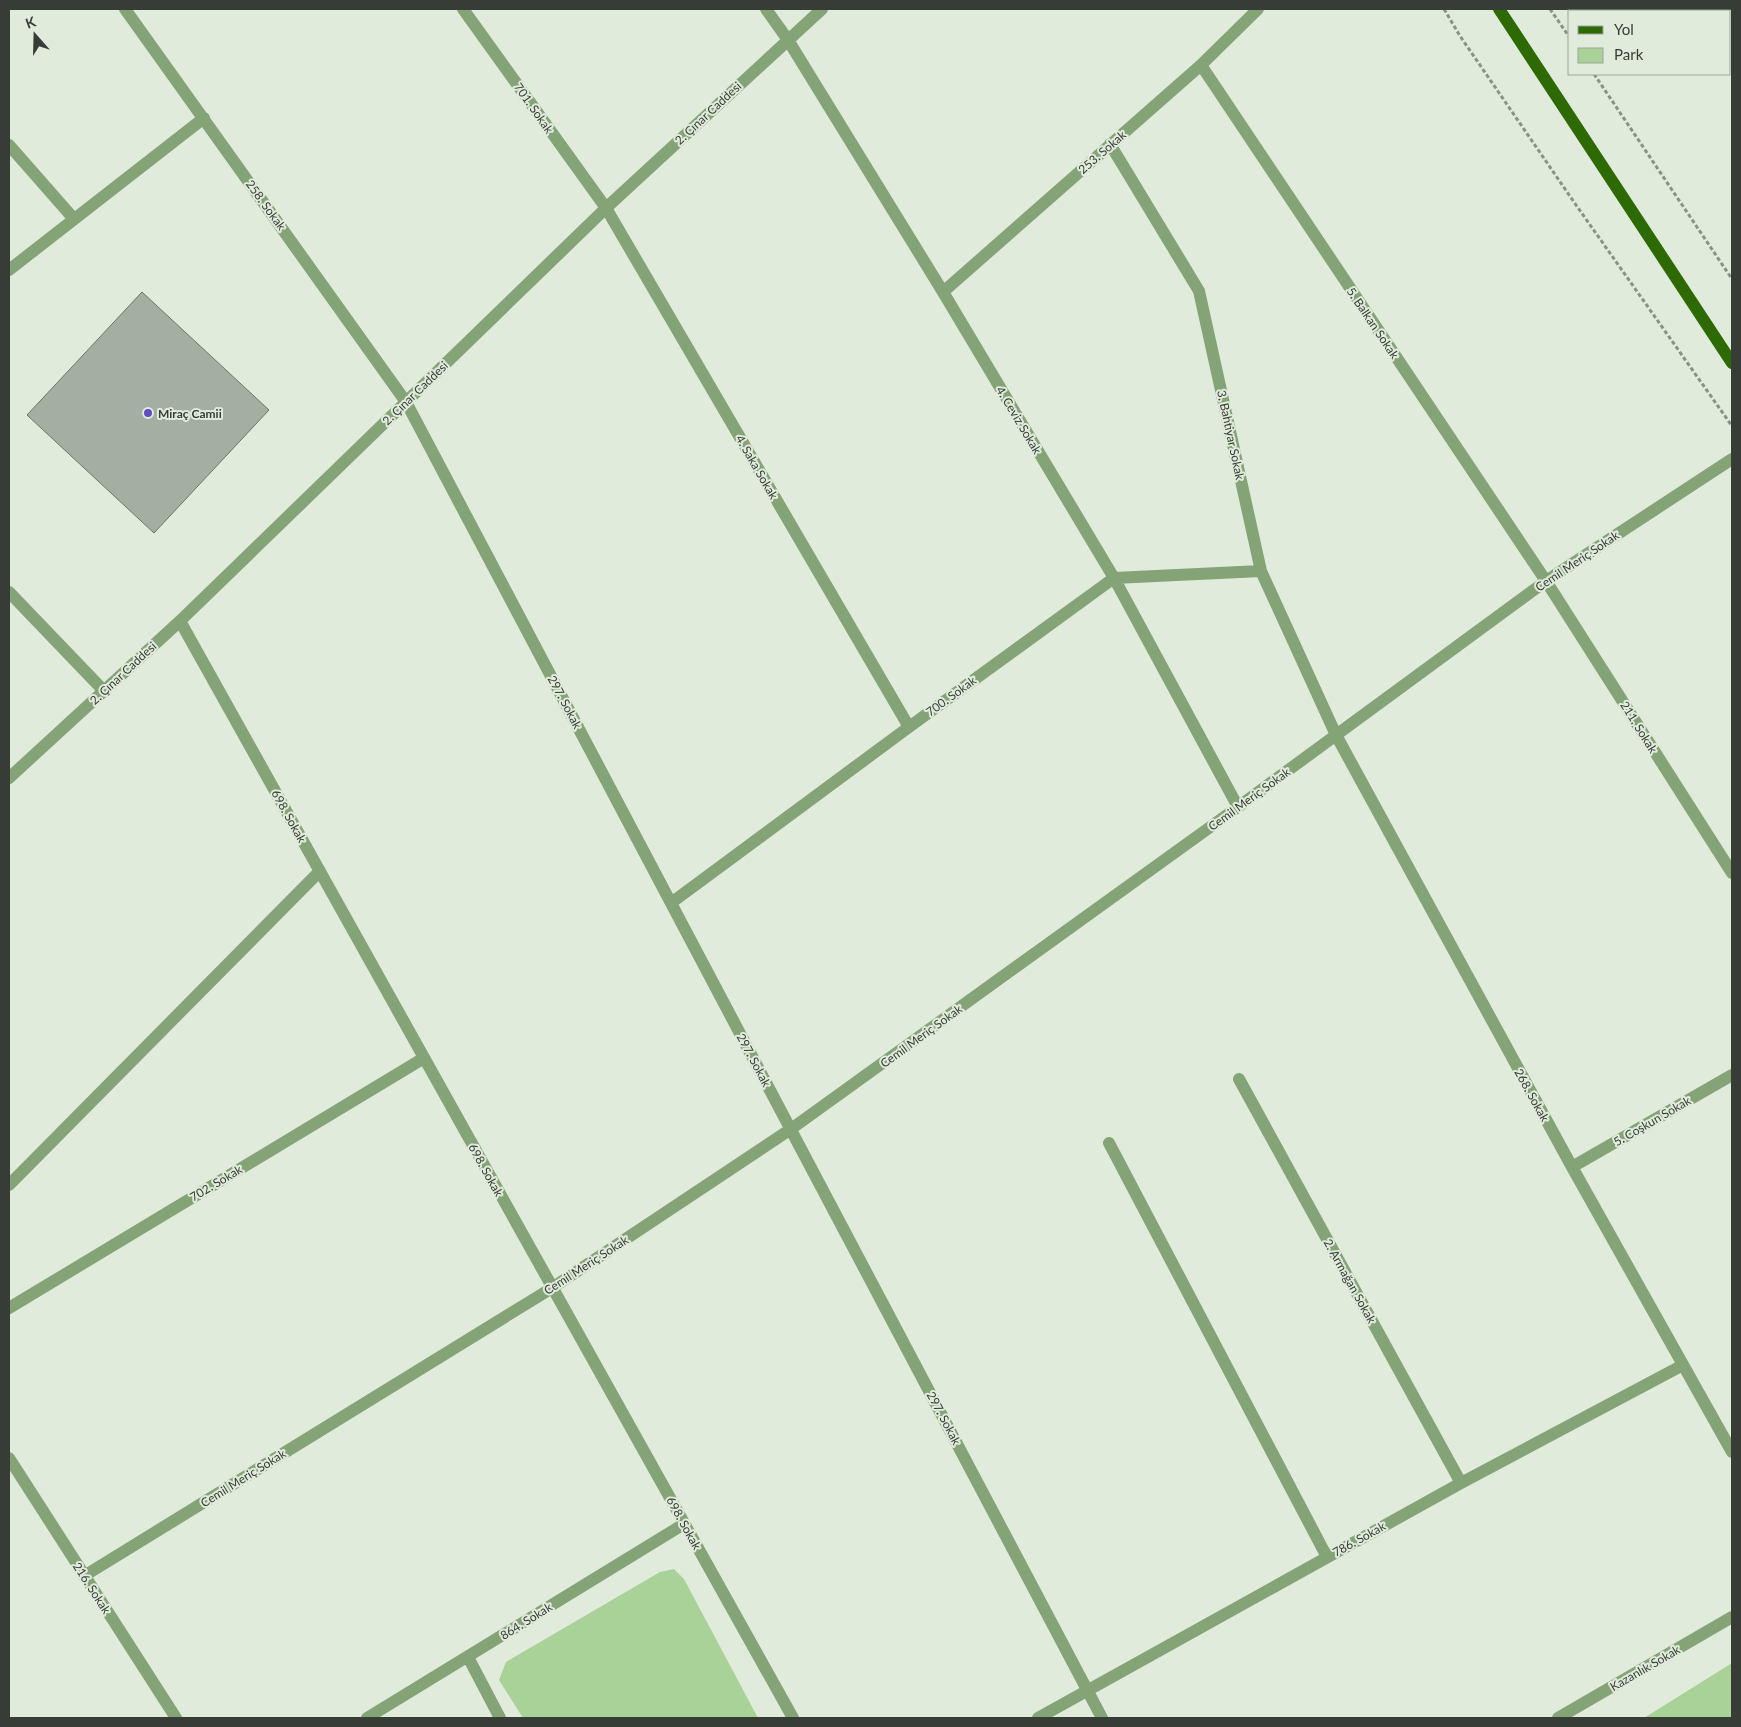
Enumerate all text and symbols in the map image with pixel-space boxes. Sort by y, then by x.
north arrow [10,10,60,60]
legend [1568,10,1731,75]
text: K [23,13,38,32]
text: Yol [1614,20,1634,38]
text: Park [1614,45,1644,63]
street label: 2. Çınar Caddesi [672,78,744,148]
street label: 701. Sokak [511,80,557,137]
street label: 253. Sokak [1075,127,1130,177]
street label: 258. Sokak [243,177,290,234]
street label: 5. Balkan Sokak [1344,285,1403,362]
street label: 2. Çınar Caddesi [379,358,451,428]
street label: 4. Ceviz Sokak [993,384,1045,457]
street label: 3. Bahtiyar Sokak [1214,389,1248,482]
place label: Miraç Camii [158,406,222,421]
marker: Miraç Camii [142,407,154,419]
street label: 4. Saka Sokak [733,432,782,503]
street label: Cemil Meriç Sokak [1532,527,1622,595]
street label: 2. Çınar Caddesi [87,638,159,708]
street label: 700. Sokak [923,672,980,719]
street label: 297. Sokak [545,673,586,732]
street label: 211. Sokak [1617,698,1661,756]
street label: Cemil Meriç Sokak [1205,764,1294,834]
street label: 698. Sokak [268,787,310,846]
street label: Cemil Meriç Sokak [877,1001,966,1071]
street label: 297. Sokak [734,1031,775,1090]
street label: 268. Sokak [1511,1066,1553,1125]
street label: 5. Coşkun Sokak [1611,1092,1694,1149]
street label: 698. Sokak [465,1141,507,1200]
street label: 702. Sokak [187,1161,246,1204]
street label: Cemil Meriç Sokak [541,1232,632,1298]
street label: 2. Armağan Sokak [1321,1236,1380,1327]
street label: 297. Sokak [924,1389,965,1448]
street label: Cemil Meriç Sokak [198,1445,289,1510]
street label: 698. Sokak [663,1494,705,1553]
street label: 786. Sokak [1330,1518,1389,1560]
street label: 216. Sokak [70,1560,115,1617]
street label: 864. Sokak [497,1599,555,1643]
street label: Kazanlık Sokak [1607,1641,1683,1694]

